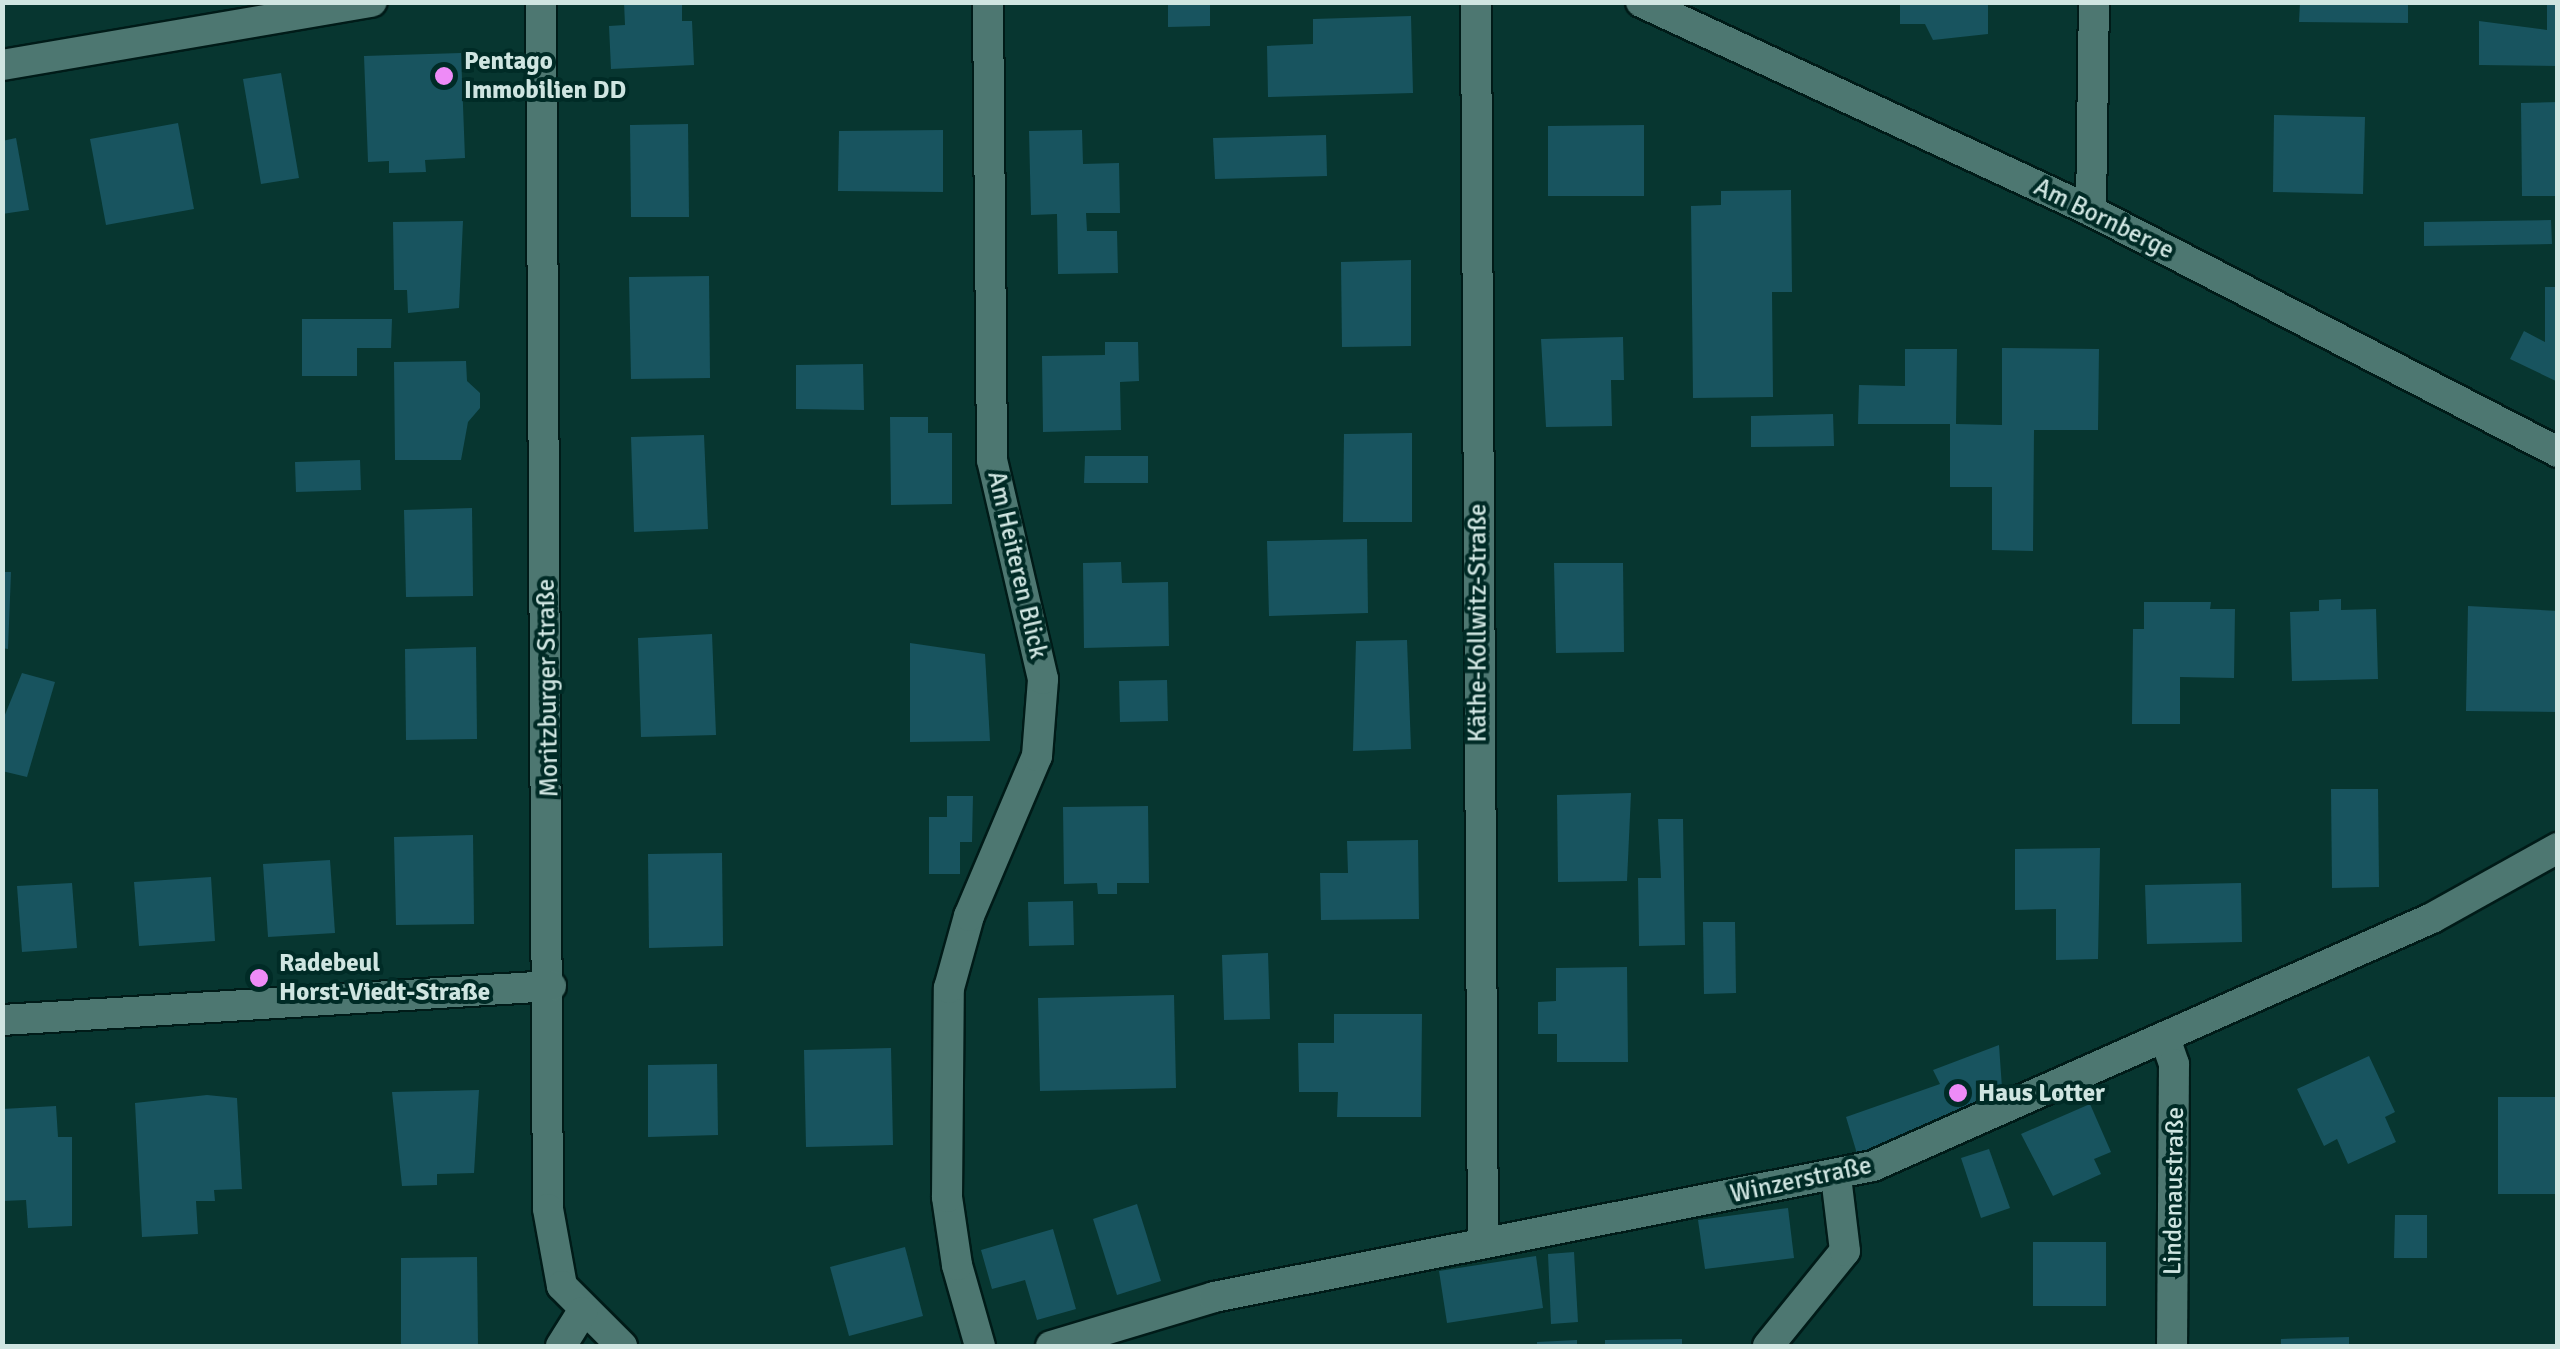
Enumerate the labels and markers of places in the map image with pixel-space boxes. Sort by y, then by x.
place label: Pentago Immobilien DD [464,47,626,106]
marker: Pentago Immobilien DD [433,65,455,87]
place label: Radebeul Horst-Viedt-Straße [279,949,490,1008]
marker: Radebeul Horst-Viedt-Straße [248,967,270,989]
place label: Haus Lotter [1978,1078,2105,1108]
marker: Haus Lotter [1947,1082,1969,1104]

